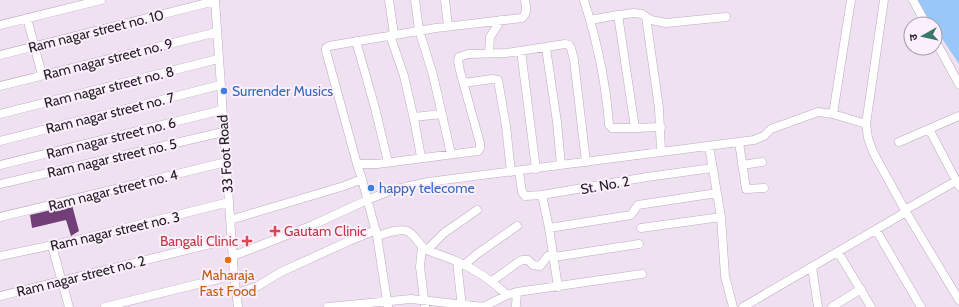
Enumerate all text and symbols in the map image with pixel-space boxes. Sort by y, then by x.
street label: Ram nagar street no. 10 [26,5,166,57]
north arrow [903,16,943,56]
text: उ [906,33,920,42]
street label: Ram nagar street no. 9 [41,34,175,84]
street label: Ram nagar street no. 8 [42,62,176,112]
place label: Surrender Musics [232,82,333,100]
marker: Surrender Musics [219,86,229,96]
street label: Ram nagar street no. 7 [44,88,176,138]
street label: Ram nagar street no. 6 [44,113,178,163]
street label: 33 Foot Road [213,114,237,194]
street label: Ram nagar street no. 5 [45,134,179,182]
street label: Ram nagar street no. 4 [46,165,180,215]
street label: St. No. 2 [579,172,631,198]
place label: happy telecome [379,179,475,197]
marker: happy telecome [366,183,376,193]
street label: Ram nagar street no. 3 [48,207,182,255]
place label: Gautam Clinic [284,222,366,240]
marker: Gautam Clinic [269,225,281,237]
place label: Bangali Clinic [160,232,238,250]
marker: Bangali Clinic [241,235,253,247]
street label: Ram nagar street no. 2 [15,251,147,301]
marker: Maharaja Fast Food [223,255,233,265]
place label: Maharaja Fast Food [200,266,256,300]

